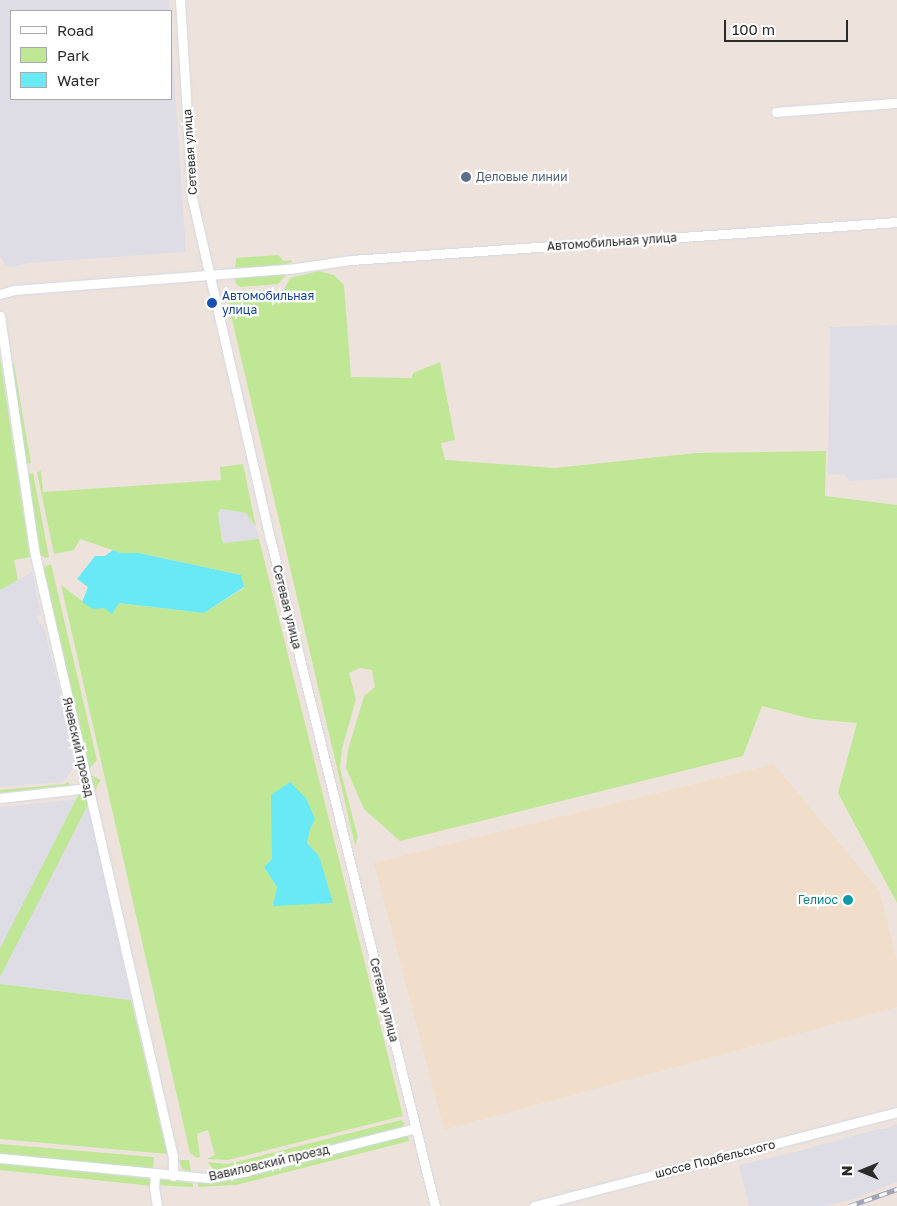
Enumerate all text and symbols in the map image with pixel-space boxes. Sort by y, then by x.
legend [10,10,172,100]
scale bar [727,10,851,42]
text: 100 m [732,20,775,38]
text: Road [57,21,94,39]
text: Park [57,46,89,64]
text: Water [57,71,100,89]
street label: Сетевая улица [180,108,200,196]
place label: Деловые линии [476,170,567,184]
marker: Деловые линии [460,171,472,183]
street label: Автомобильная улица [546,230,678,254]
place label: Автомобильная улица [222,289,314,317]
marker: Автомобильная улица [206,297,218,309]
street label: Сетевая улица [270,563,304,651]
street label: Ячевский проезд [60,696,96,798]
place label: Гелиос [798,893,838,907]
marker: Гелиос [842,894,854,906]
street label: Сетевая улица [367,956,401,1044]
street label: шоссе Подбельского [653,1137,777,1181]
street label: Вавиловский проезд [207,1142,331,1184]
north arrow [837,1146,887,1196]
text: N [838,1166,855,1176]

